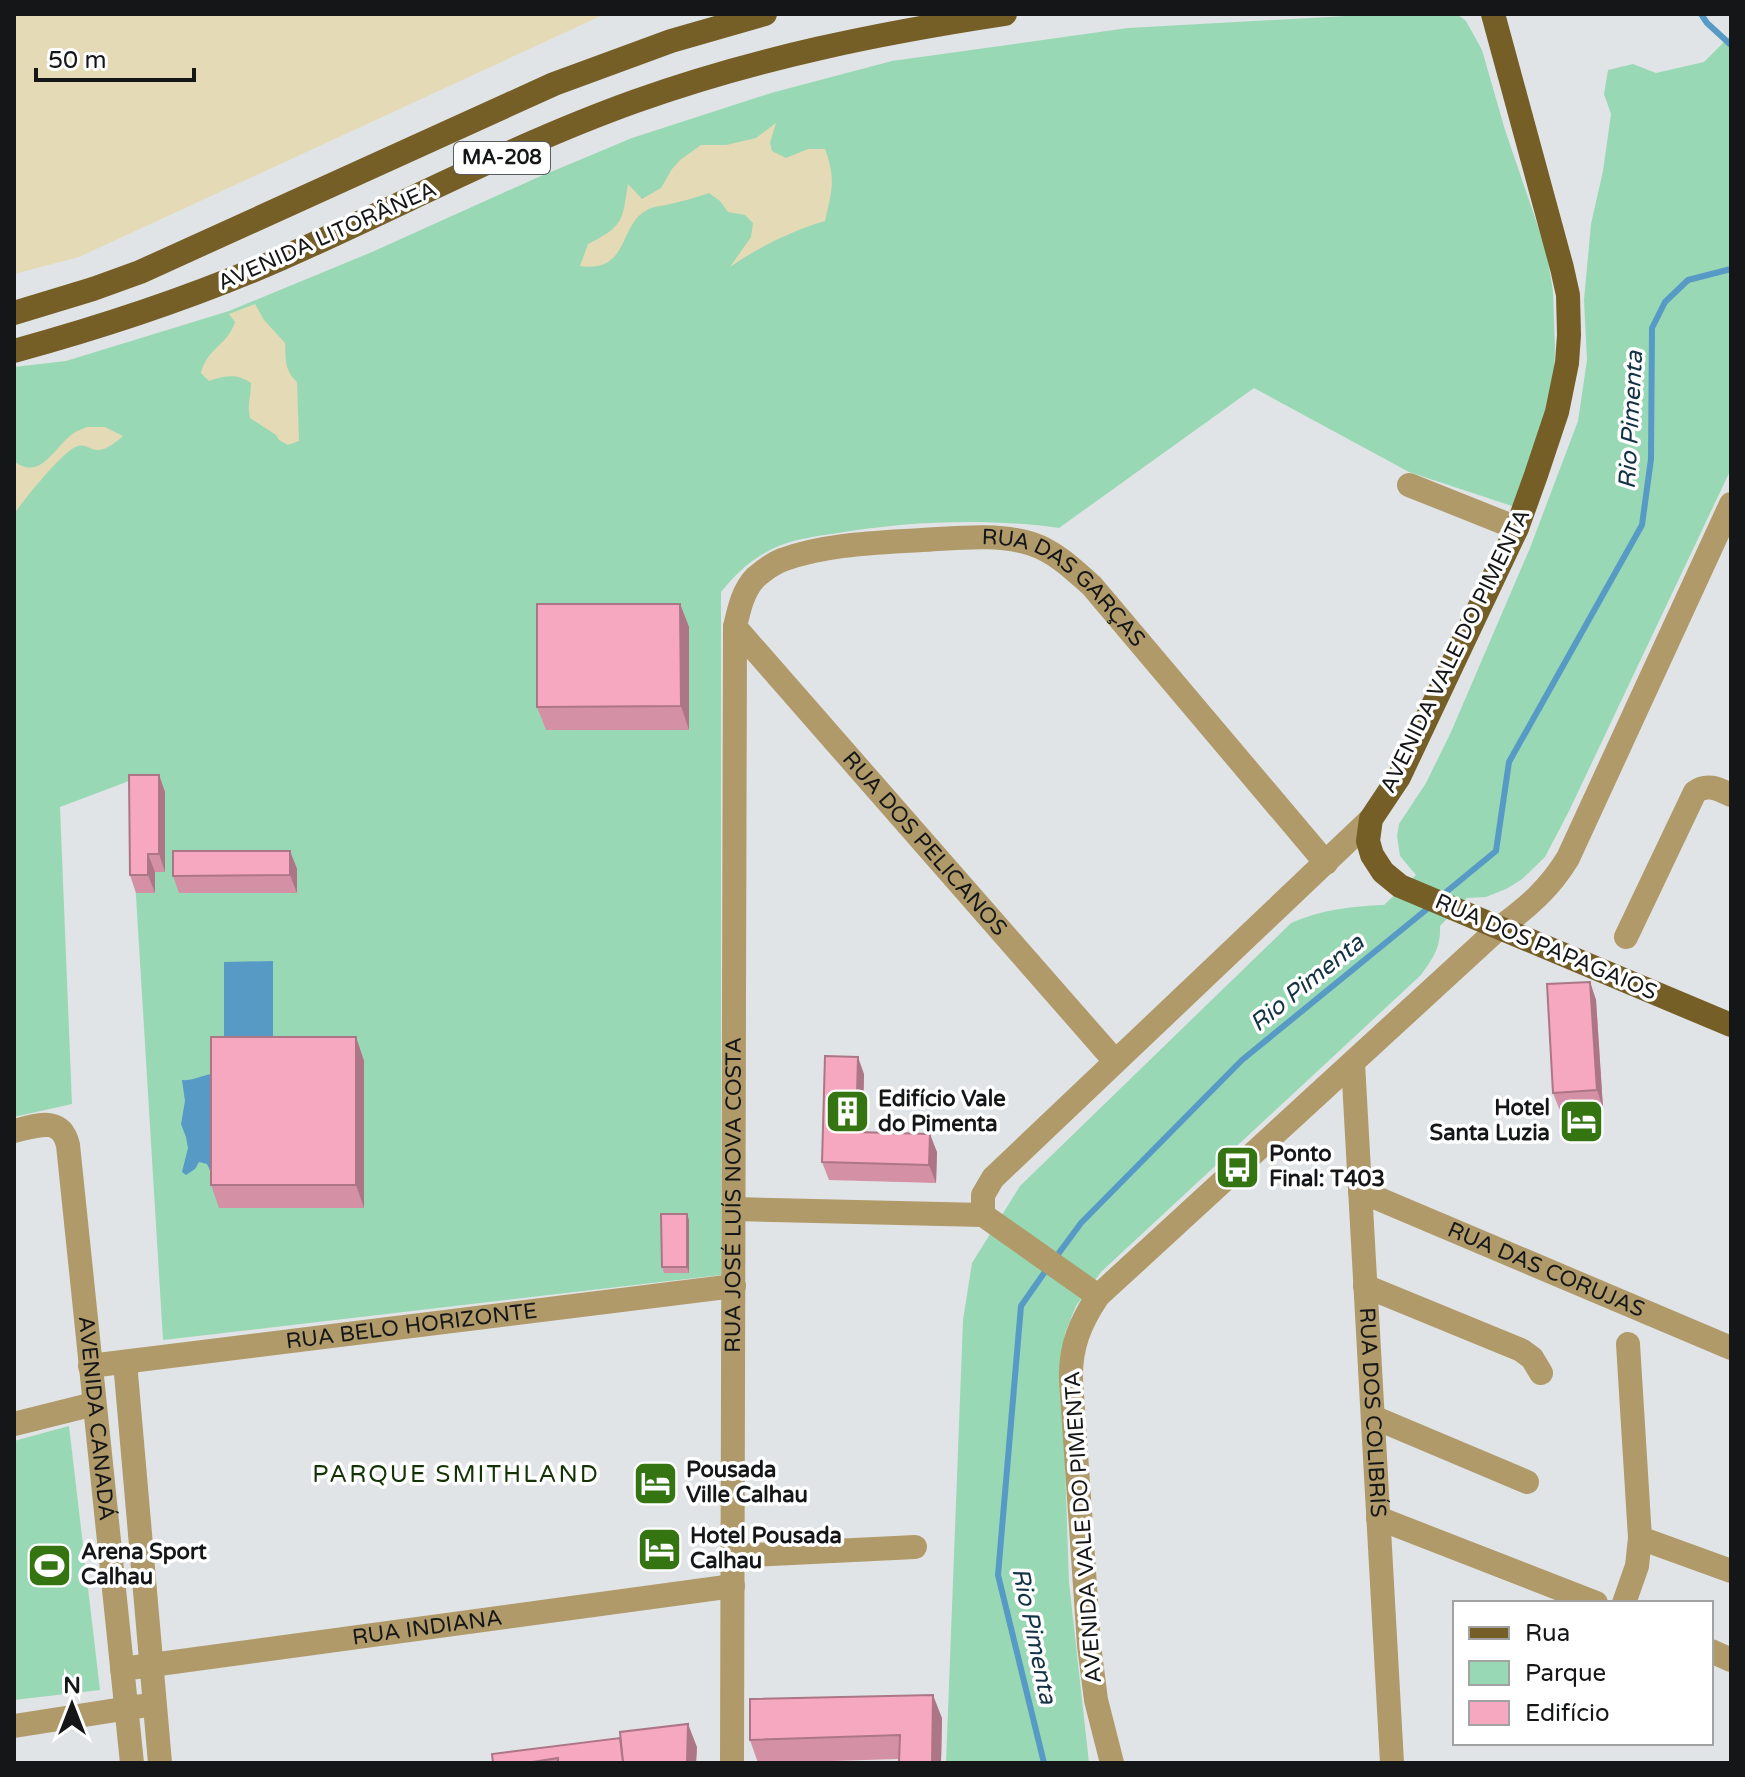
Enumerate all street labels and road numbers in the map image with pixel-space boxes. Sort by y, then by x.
road number: MA-208 [454,142,550,174]
street label: AVENIDA LITORÂNEA [213,175,440,296]
street label: AVENIDA VALE DO PIMENTA [1375,505,1535,797]
street label: RUA DAS GARÇAS [981,524,1151,652]
street label: RUA DOS PELICANOS [837,746,1012,941]
street label: RUA DOS PAPAGAIOS [1431,888,1661,1006]
street label: RUA JOSÉ LUÍS NOVA COSTA [719,1037,747,1353]
street label: RUA DAS CORUJAS [1444,1217,1648,1323]
street label: RUA BELO HORIZONTE [284,1298,539,1355]
street label: RUA DOS COLIBRÍS [1354,1307,1392,1518]
street label: AVENIDA CANADÁ [73,1315,121,1522]
street label: AVENIDA VALE DO PIMENTA [1059,1370,1107,1684]
street label: RUA INDIANA [350,1604,504,1651]

